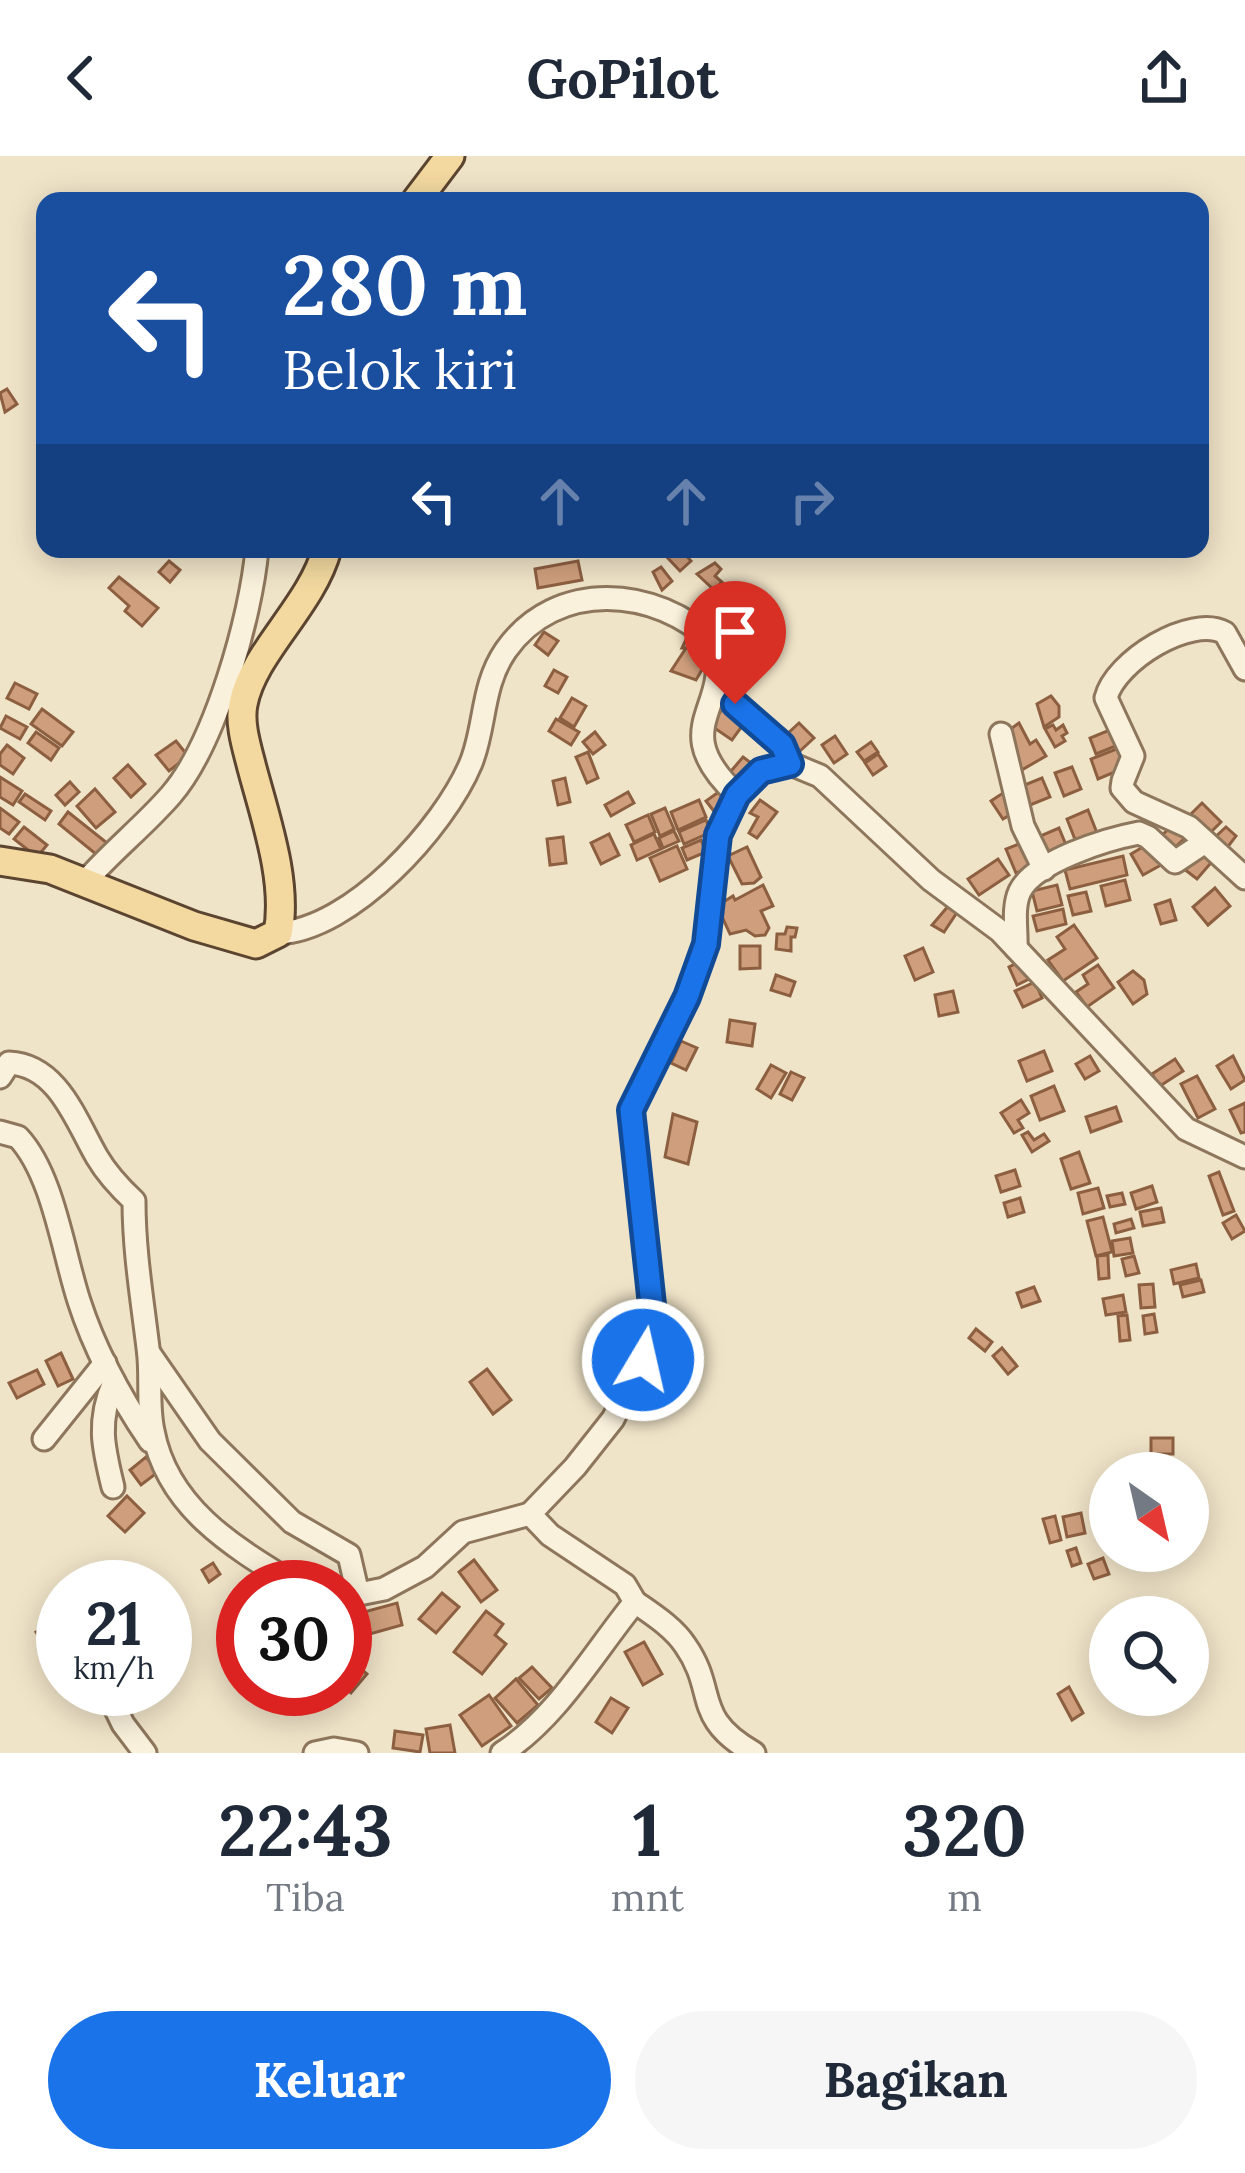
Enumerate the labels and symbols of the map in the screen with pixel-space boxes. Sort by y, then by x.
pin [684,581,786,704]
position arrow [580,1297,706,1423]
north arrow [1089,1452,1209,1572]
speed limit sign: 30 [216,1560,372,1716]

